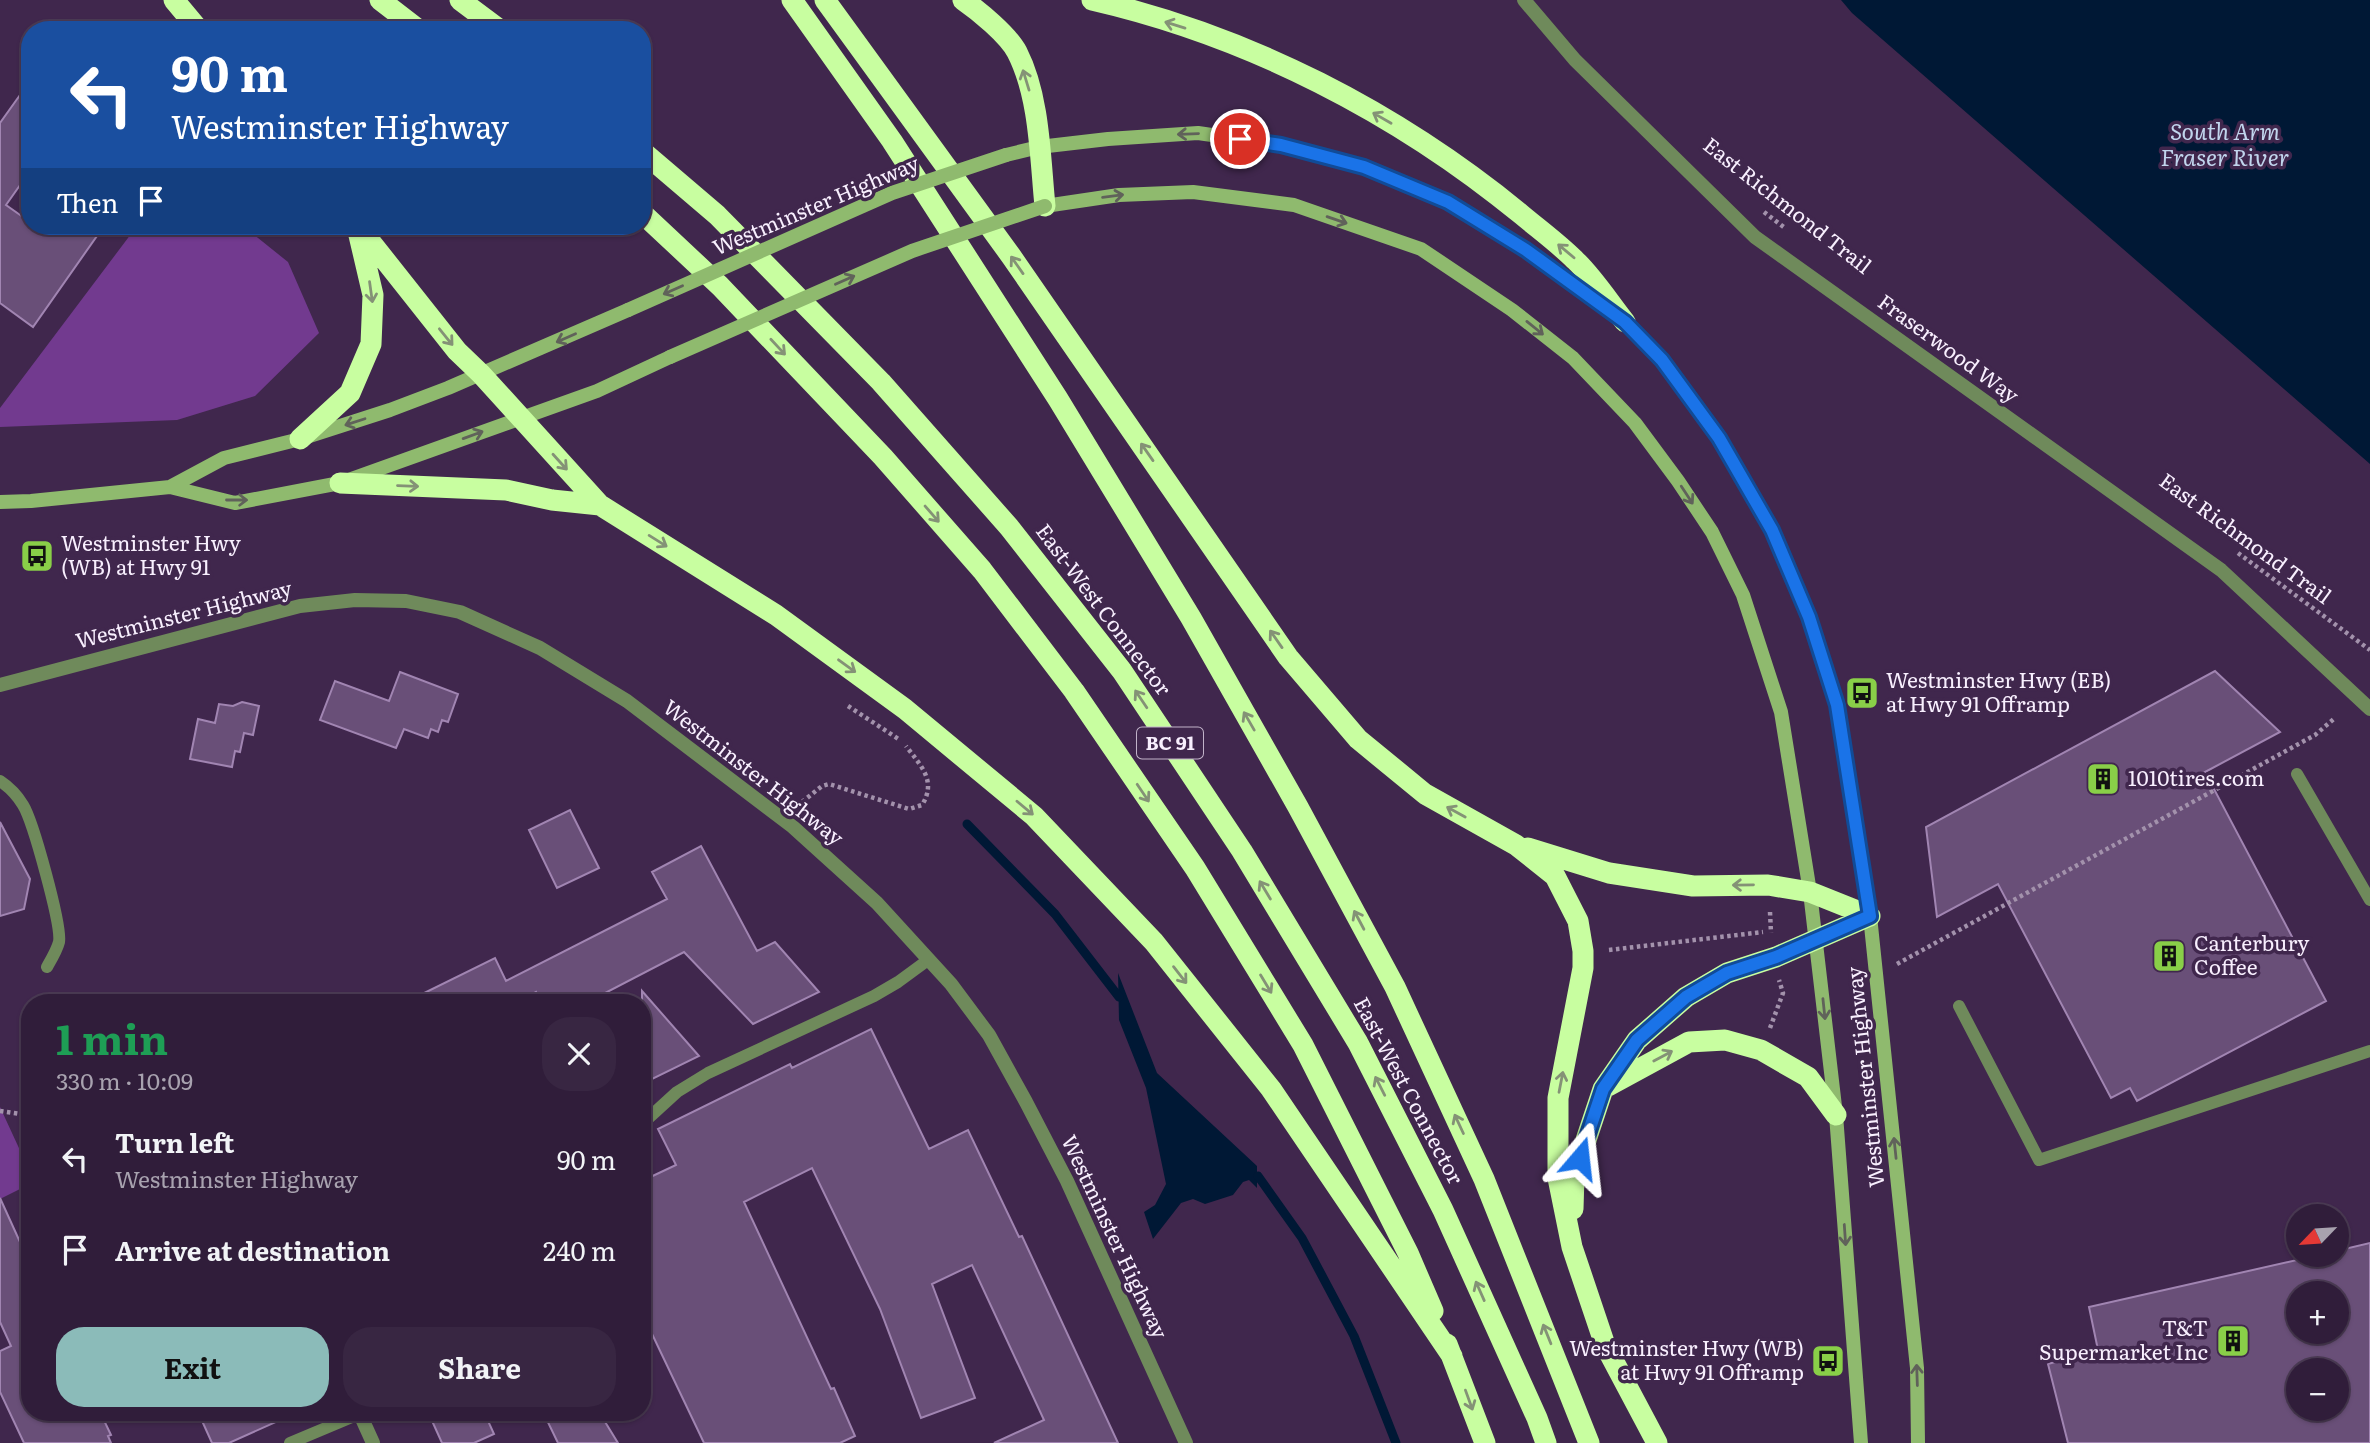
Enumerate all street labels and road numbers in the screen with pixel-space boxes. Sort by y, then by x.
street label: East Richmond Trail [1698,128,1879,280]
street label: Westminster Highway [707,146,924,261]
street label: Fraserwood Way [1872,285,2027,409]
street label: East Richmond Trail [2154,464,2339,610]
street label: East-West Connector [1030,516,1180,701]
street label: Westminster Highway [72,570,296,654]
street label: Westminster Highway [658,691,852,852]
road number: BC 91 [1137,728,1203,758]
street label: Westminster Highway [1836,964,1891,1189]
street label: East-West Connector [1348,991,1473,1189]
street label: Westminster Highway [1055,1129,1178,1344]

